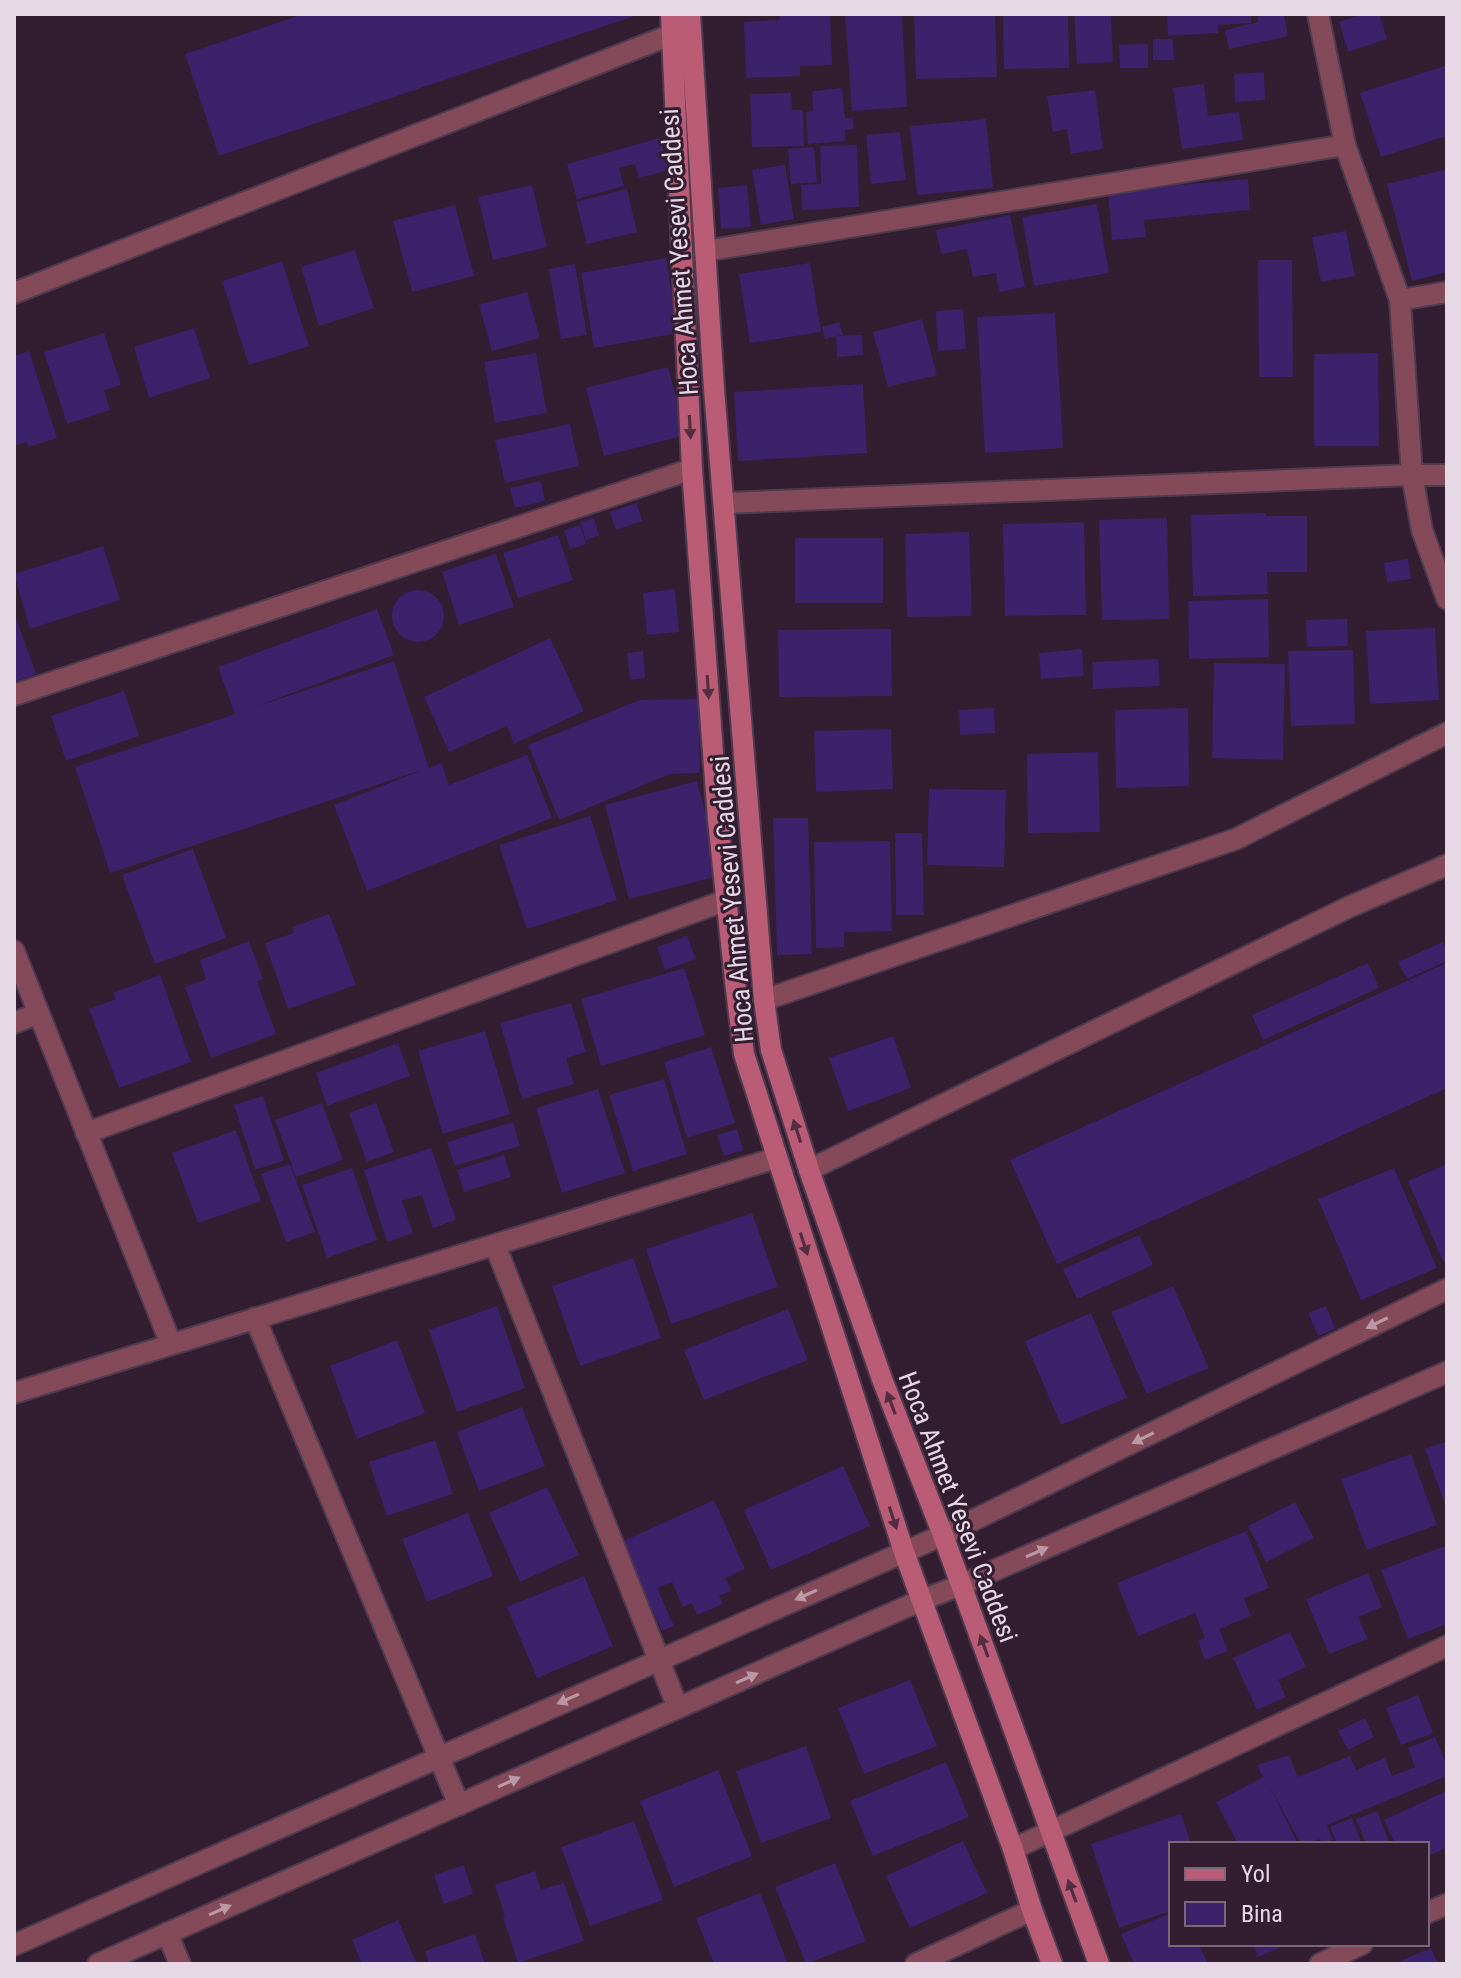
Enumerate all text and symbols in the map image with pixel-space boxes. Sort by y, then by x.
street label: Hoca Ahmet Yesevi Caddesi [654,108,704,396]
one-way arrow [684,415,697,441]
one-way arrow [702,675,715,700]
street label: Hoca Ahmet Yesevi Caddesi [705,754,759,1044]
one-way arrow [790,1119,803,1143]
one-way arrow [798,1232,810,1256]
one-way arrow [1365,1317,1388,1330]
street label: Hoca Ahmet Yesevi Caddesi [892,1367,1024,1647]
one-way arrow [884,1391,897,1415]
one-way arrow [1132,1431,1155,1444]
one-way arrow [887,1506,899,1530]
one-way arrow [1025,1545,1049,1558]
one-way arrow [794,1588,818,1601]
one-way arrow [977,1634,990,1658]
one-way arrow [735,1671,759,1684]
one-way arrow [556,1693,580,1706]
one-way arrow [497,1776,521,1789]
legend [1169,1842,1429,1946]
text: Yol [1241,1860,1270,1888]
one-way arrow [1066,1878,1078,1902]
text: Bina [1241,1900,1283,1928]
one-way arrow [208,1903,232,1916]

